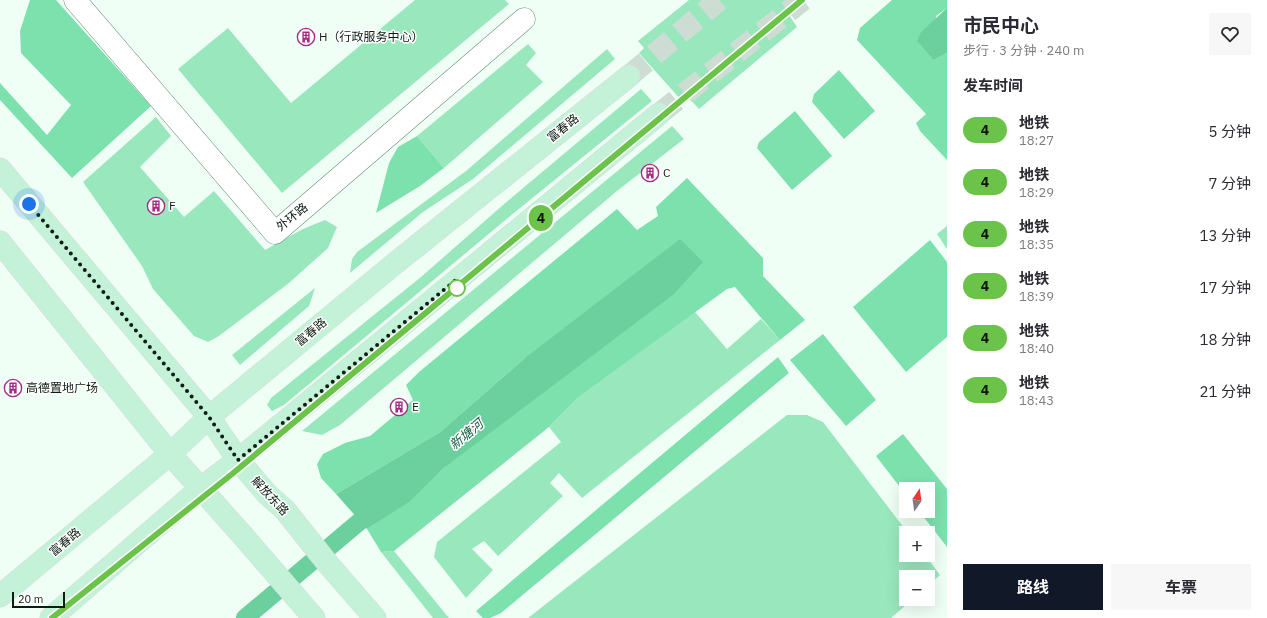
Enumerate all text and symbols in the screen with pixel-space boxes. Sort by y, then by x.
text: 市民中心 [963,13,1039,37]
button: heart [1209,13,1251,55]
building icon: H（行政服务中心） [296,27,316,47]
place label: H（行政服务中心） [319,29,424,44]
text: 步行 · 3 分钟 · 240 m [963,42,1084,59]
text: 发车时间 [963,76,1023,95]
street label: 富春路 [544,110,581,145]
text: 地铁 [1019,113,1049,132]
text: 4 [981,121,989,139]
text: 5 分钟 [1208,122,1251,141]
text: 18:27 [1019,132,1054,149]
building icon: C [640,163,660,183]
place label: C [663,165,671,180]
text: 地铁 [1019,165,1049,184]
text: 4 [981,173,989,191]
text: 7 分钟 [1208,174,1251,193]
text: 18:29 [1019,184,1054,201]
your location [19,194,39,214]
building icon: F [146,196,166,216]
place label: F [169,198,176,213]
street label: 外环路 [273,199,310,234]
line badge: 4 [528,205,554,231]
text: 4 [537,209,545,227]
text: 地铁 [1019,217,1049,236]
text: 4 [981,225,989,243]
text: 13 分钟 [1199,226,1251,245]
text: 18:35 [1019,236,1054,253]
text: 地铁 [1019,269,1049,288]
text: 4 [981,277,989,295]
text: 17 分钟 [1199,278,1251,297]
unlabelled marker [448,279,466,297]
text: 18:39 [1019,288,1054,305]
street label: 富春路 [292,314,329,349]
text: 地铁 [1019,321,1049,340]
text: 4 [981,329,989,347]
text: 18 分钟 [1199,330,1251,349]
text: 18:40 [1019,340,1054,357]
text: 地铁 [1019,373,1049,392]
building icon: 高德置地广场 [3,378,23,398]
place label: 高德置地广场 [26,380,98,395]
text: 4 [981,381,989,399]
text: 21 分钟 [1199,382,1251,401]
text: 18:43 [1019,392,1054,409]
building icon: E [389,397,409,417]
place label: E [412,399,419,414]
water label: 新塘河 [446,413,489,453]
street label: 解放东路 [249,473,292,518]
north arrow [899,482,935,518]
map controls [899,482,935,606]
street label: 富春路 [46,524,83,559]
button: + [899,526,935,562]
button: 路线 [963,564,1103,610]
button: 车票 [1111,564,1251,610]
button: − [899,570,935,606]
scale bar [12,590,65,609]
text: 20 m [18,592,43,606]

